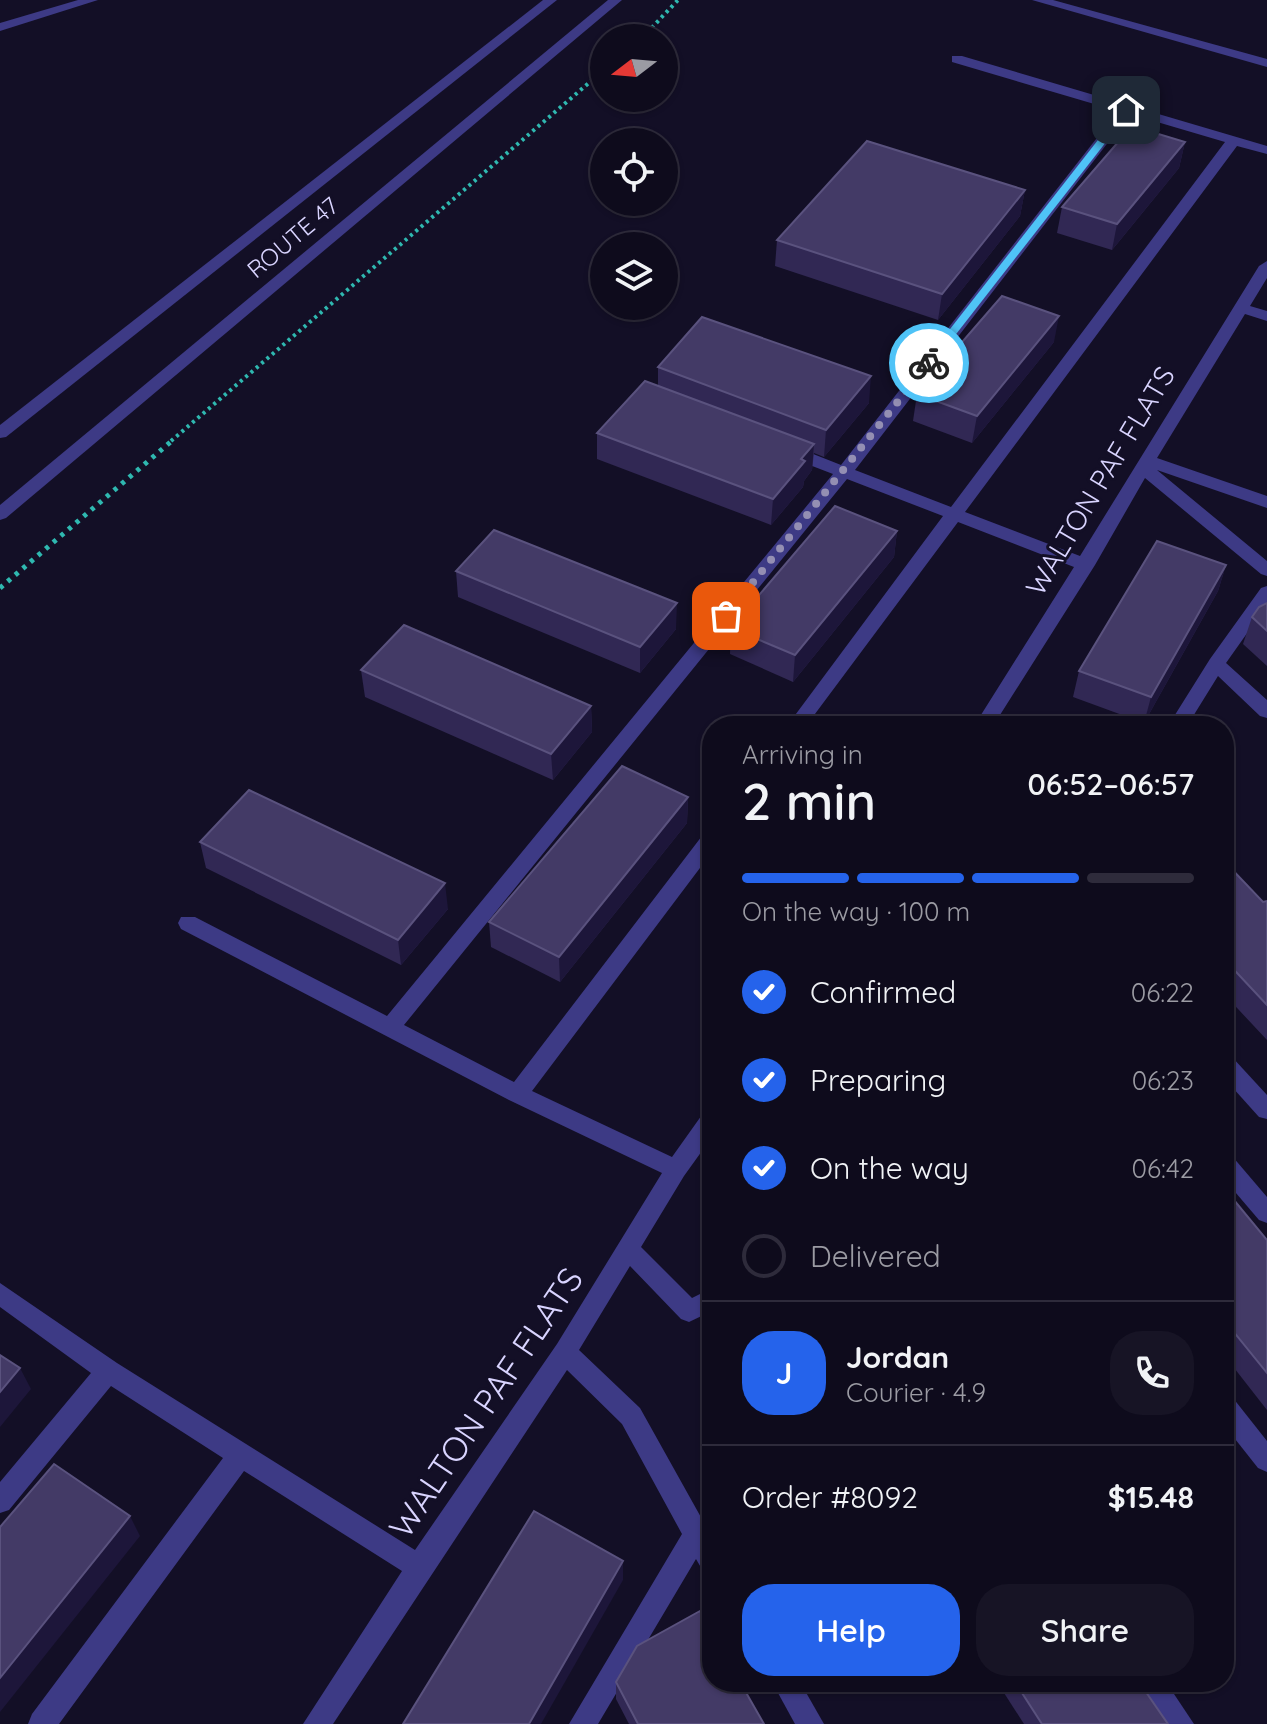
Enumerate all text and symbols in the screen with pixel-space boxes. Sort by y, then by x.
north arrow [590,24,678,112]
map controls [590,24,678,320]
pin [1092,76,1160,144]
icon: home [1104,88,1148,132]
button: locate [590,128,678,216]
street label: ROUTE 47 [240,190,344,284]
button: layers [590,232,678,320]
courier [889,323,969,403]
icon: bike [907,341,951,385]
street label: WALTON PAF FLATS [1017,360,1182,602]
pin [692,582,760,650]
icon: bag [704,594,748,638]
text: Arriving in [742,738,863,771]
text: 06:52–06:57 [1028,765,1194,803]
text: 2 min [742,768,876,833]
text: On the way · 100 m [742,895,970,928]
icon: check [742,970,786,1014]
text: Confirmed [810,973,956,1011]
text: 06:22 [1131,976,1194,1009]
icon: check [742,1058,786,1102]
text: Preparing [810,1061,946,1099]
text: 06:23 [1132,1064,1194,1097]
icon: check [742,1146,786,1190]
text: On the way [810,1149,969,1187]
text: 06:42 [1132,1152,1194,1185]
text: Delivered [810,1237,941,1275]
street label: WALTON PAF FLATS [379,1259,592,1546]
button: phone [1110,1331,1194,1415]
text: Jordan [846,1338,949,1376]
text: J [776,1354,792,1392]
text: Courier · 4.9 [846,1376,986,1409]
text: Order #8092 [742,1478,918,1516]
text: $15.48 [1108,1478,1194,1516]
button: Help [742,1584,960,1676]
button: Share [976,1584,1194,1676]

